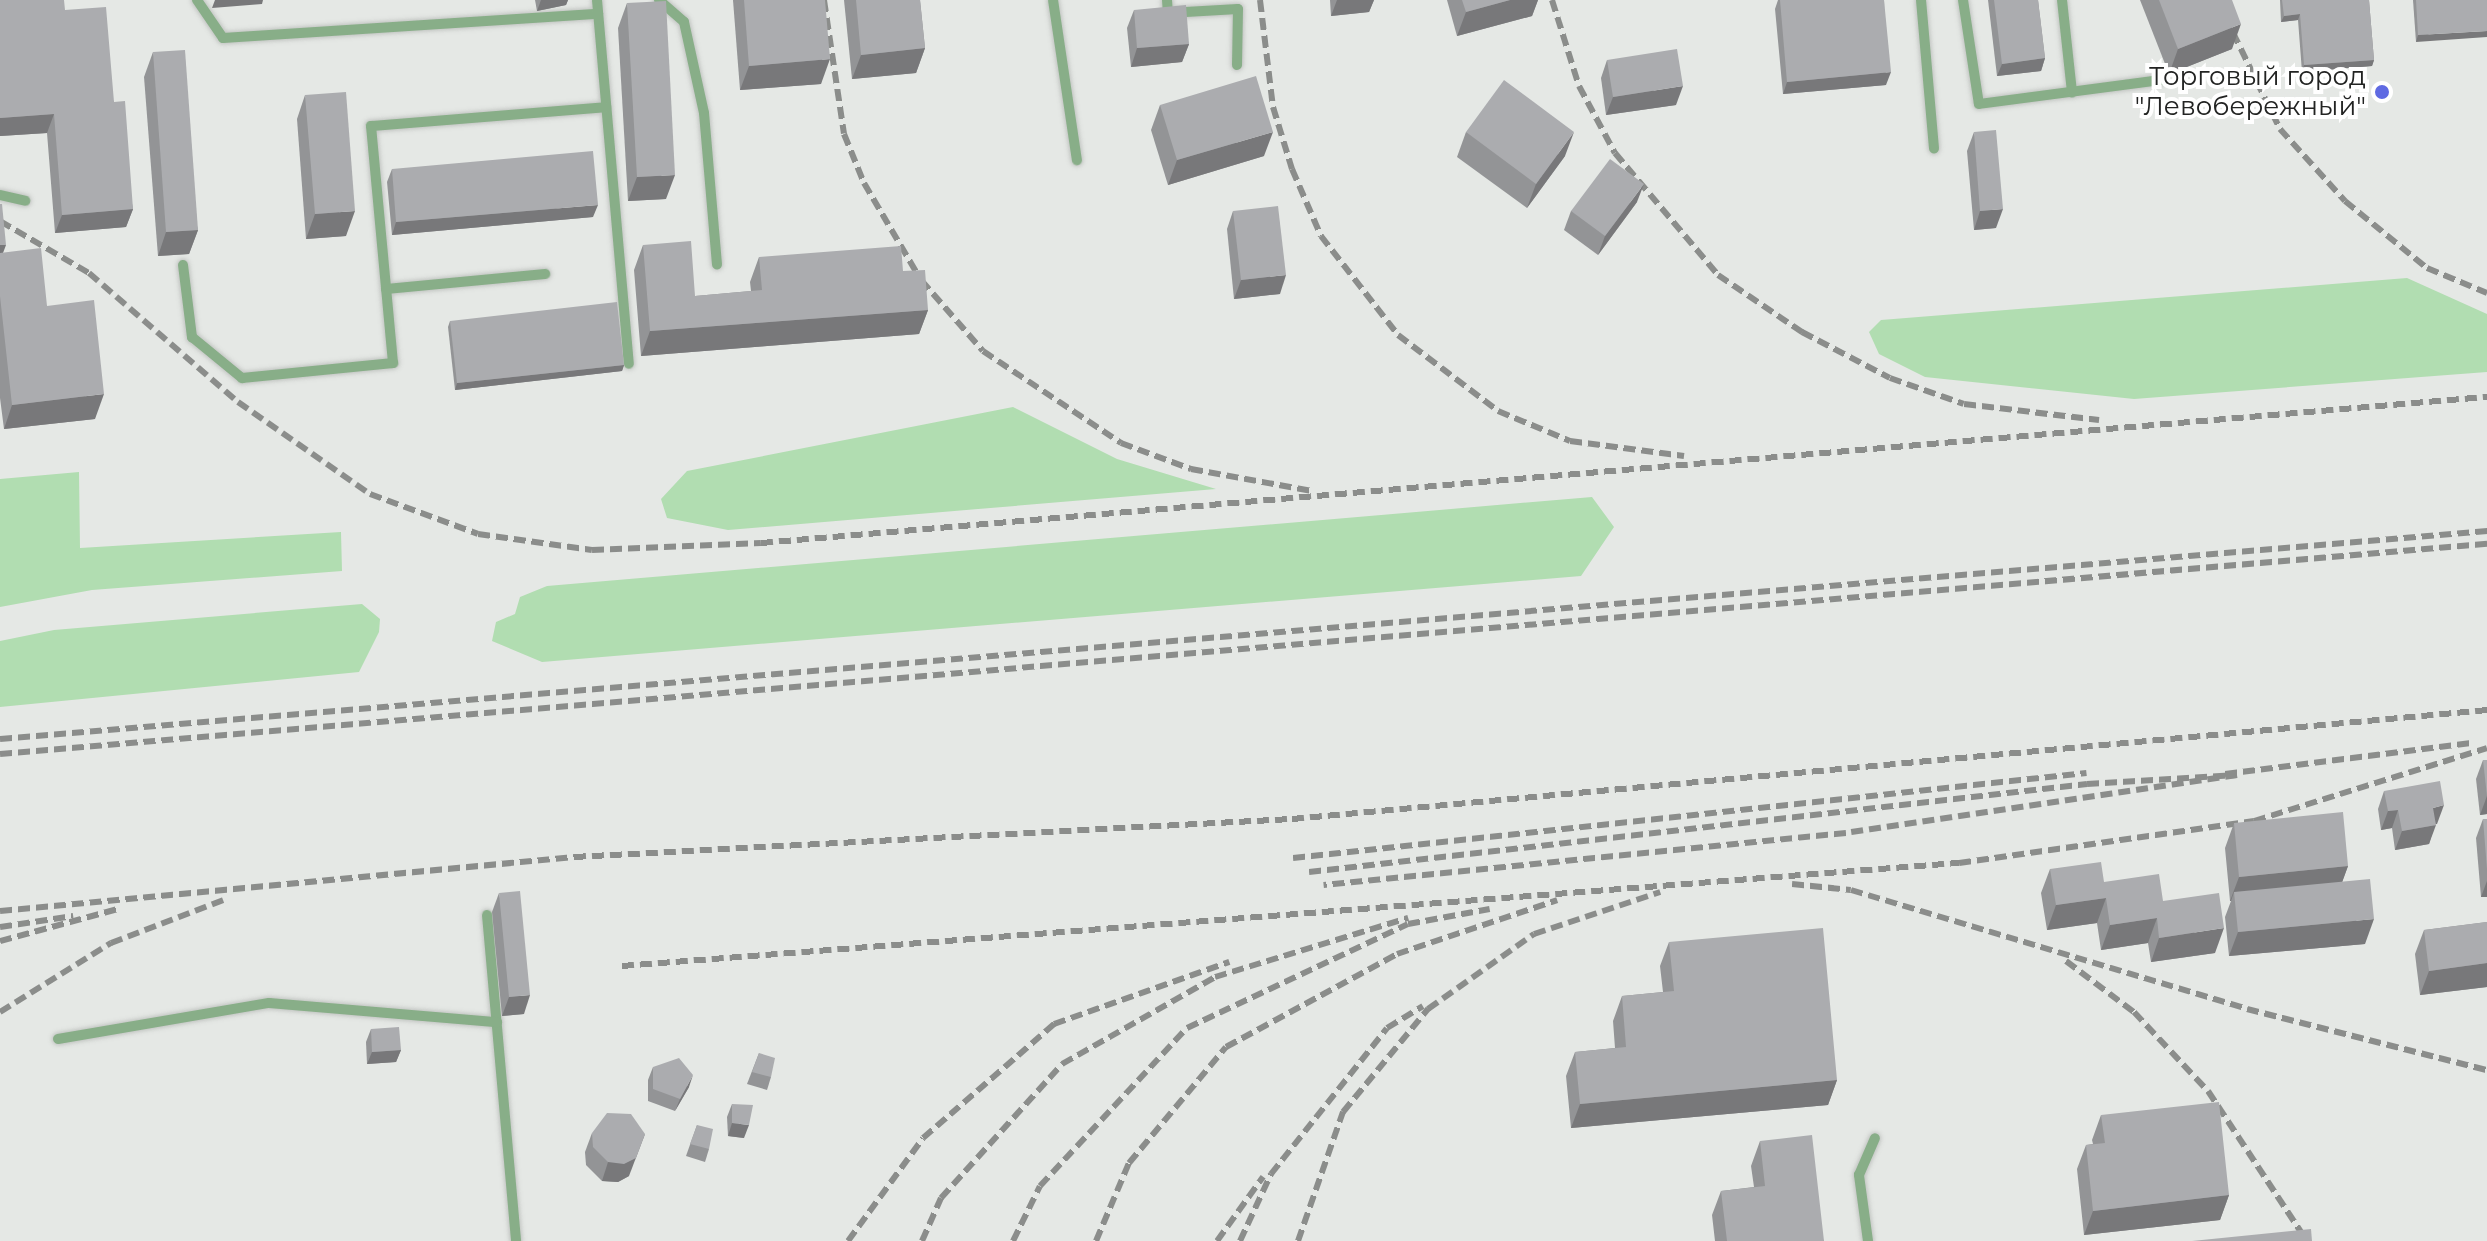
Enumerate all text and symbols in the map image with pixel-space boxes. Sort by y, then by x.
place label: Торговый город "Левобережный" [2135,61,2366,122]
marker: Торговый город "Левобережный" [2373,83,2391,101]

